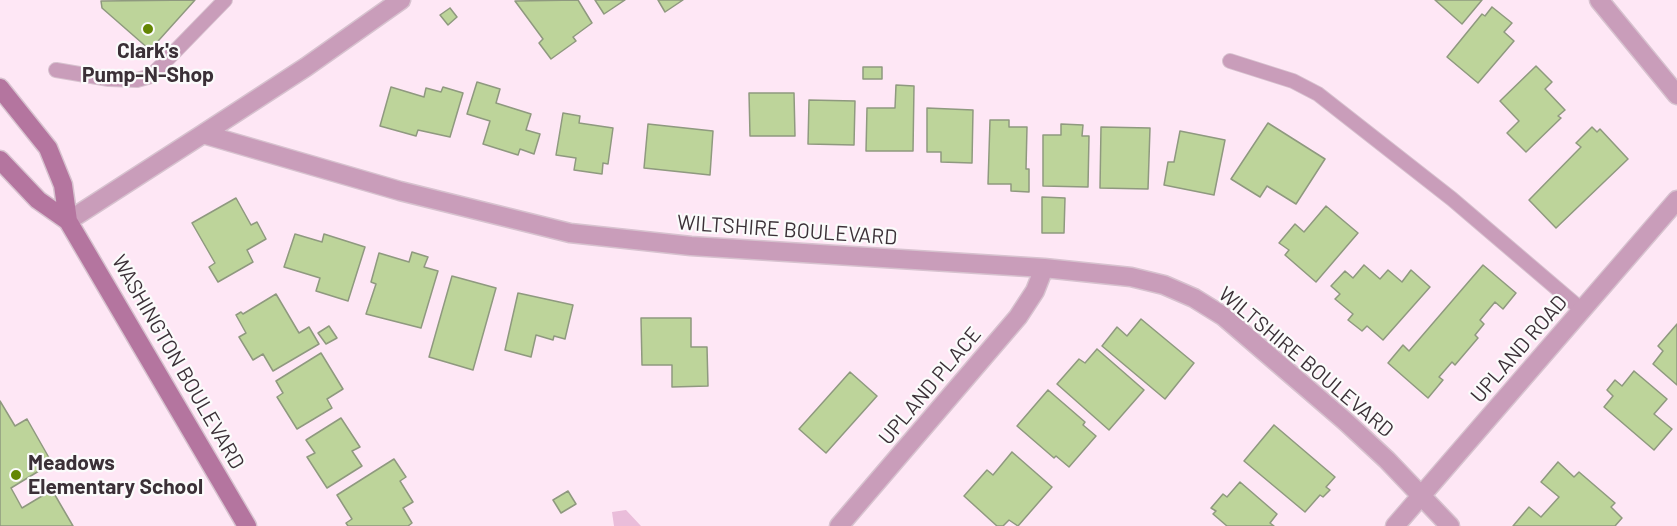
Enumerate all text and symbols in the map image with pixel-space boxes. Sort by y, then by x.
marker: Clark's Pump-N-Shop [141,22,155,36]
place label: Clark's Pump-N-Shop [82,38,214,88]
street label: WILTSHIRE BOULEVARD [676,210,898,250]
street label: WASHINGTON BOULEVARD [106,251,250,473]
street label: WILTSHIRE BOULEVARD [1213,281,1399,443]
street label: UPLAND ROAD [1465,290,1573,408]
street label: UPLAND PLACE [873,322,987,450]
place label: Meadows Elementary School [28,450,203,500]
marker: Meadows Elementary School [9,468,23,482]

